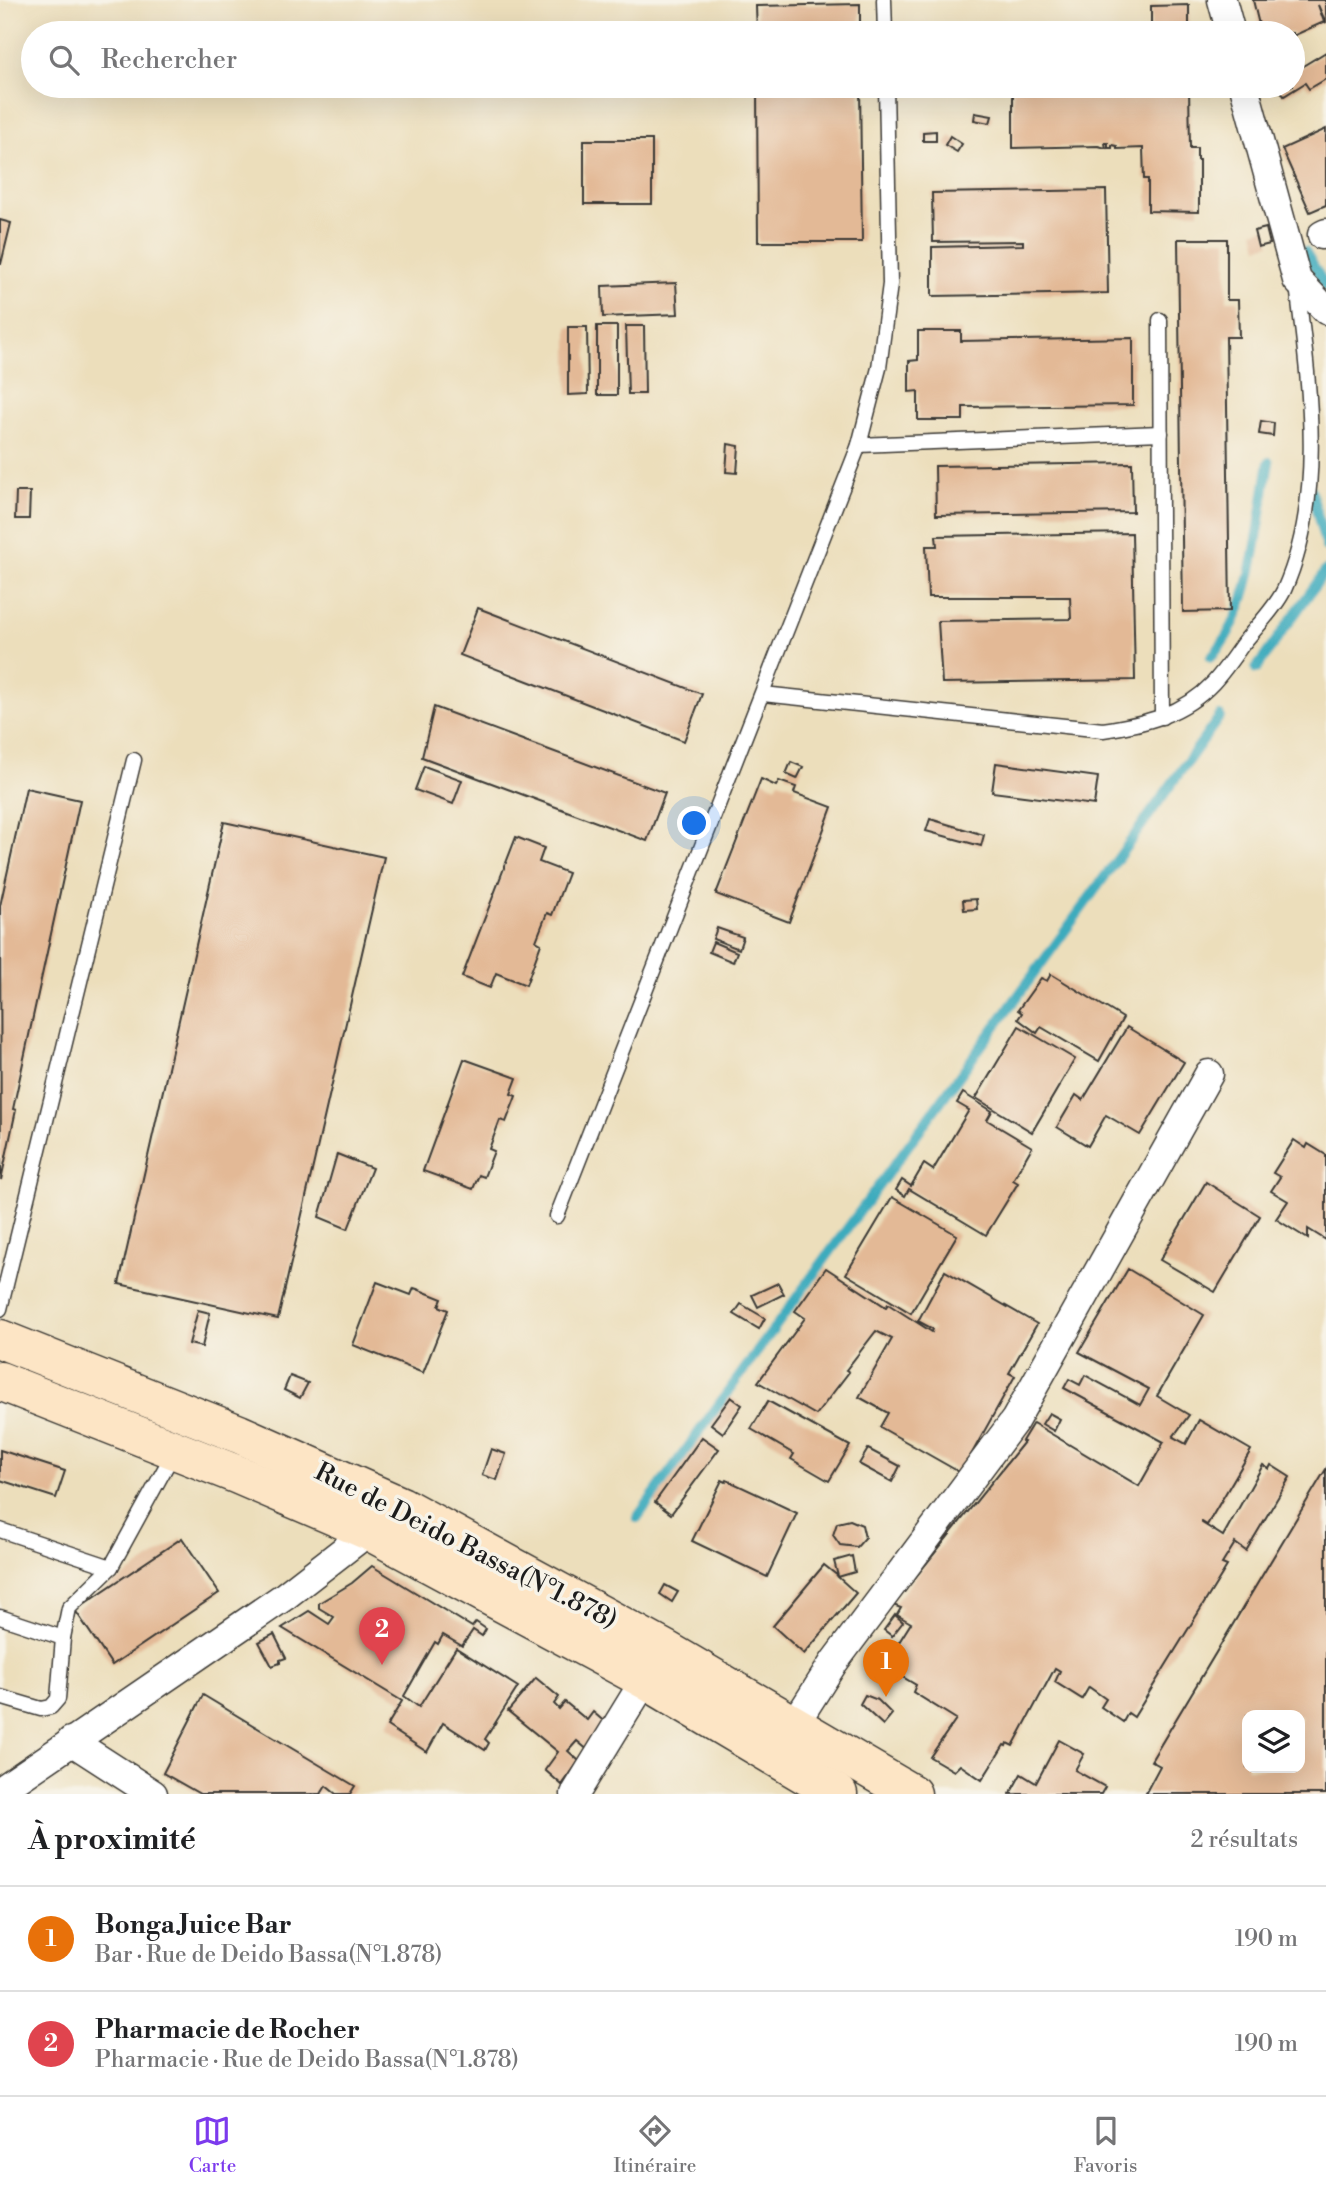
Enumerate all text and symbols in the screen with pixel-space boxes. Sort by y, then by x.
search box [21,21,1305,98]
icon: search [45,41,83,79]
text: Rechercher [101,44,237,76]
your location [677,806,711,840]
street label: Rue de Deido Bassa(N°1.878) [309,1456,623,1636]
pin: 2 [359,1607,405,1665]
pin: 1 [863,1639,909,1697]
map controls [1242,1710,1305,1773]
button: layers [1242,1710,1305,1773]
text: À proximité [28,1821,196,1859]
text: 2 résultats [1190,1826,1298,1854]
text: Bonga Juice Bar [95,1909,292,1941]
text: 1 [45,1925,57,1953]
text: 190 m [1235,1925,1298,1953]
text: Bar · Rue de Deido Bassa(N°1.878) [95,1941,442,1969]
text: Pharmacie de Rocher [95,2014,360,2046]
text: 2 [44,2030,58,2058]
text: 190 m [1235,2030,1298,2058]
text: Pharmacie · Rue de Deido Bassa(N°1.878) [95,2046,519,2074]
tab: Carte [189,2112,236,2178]
tab: Itinéraire [614,2112,696,2178]
tab: Favoris [1074,2112,1137,2178]

